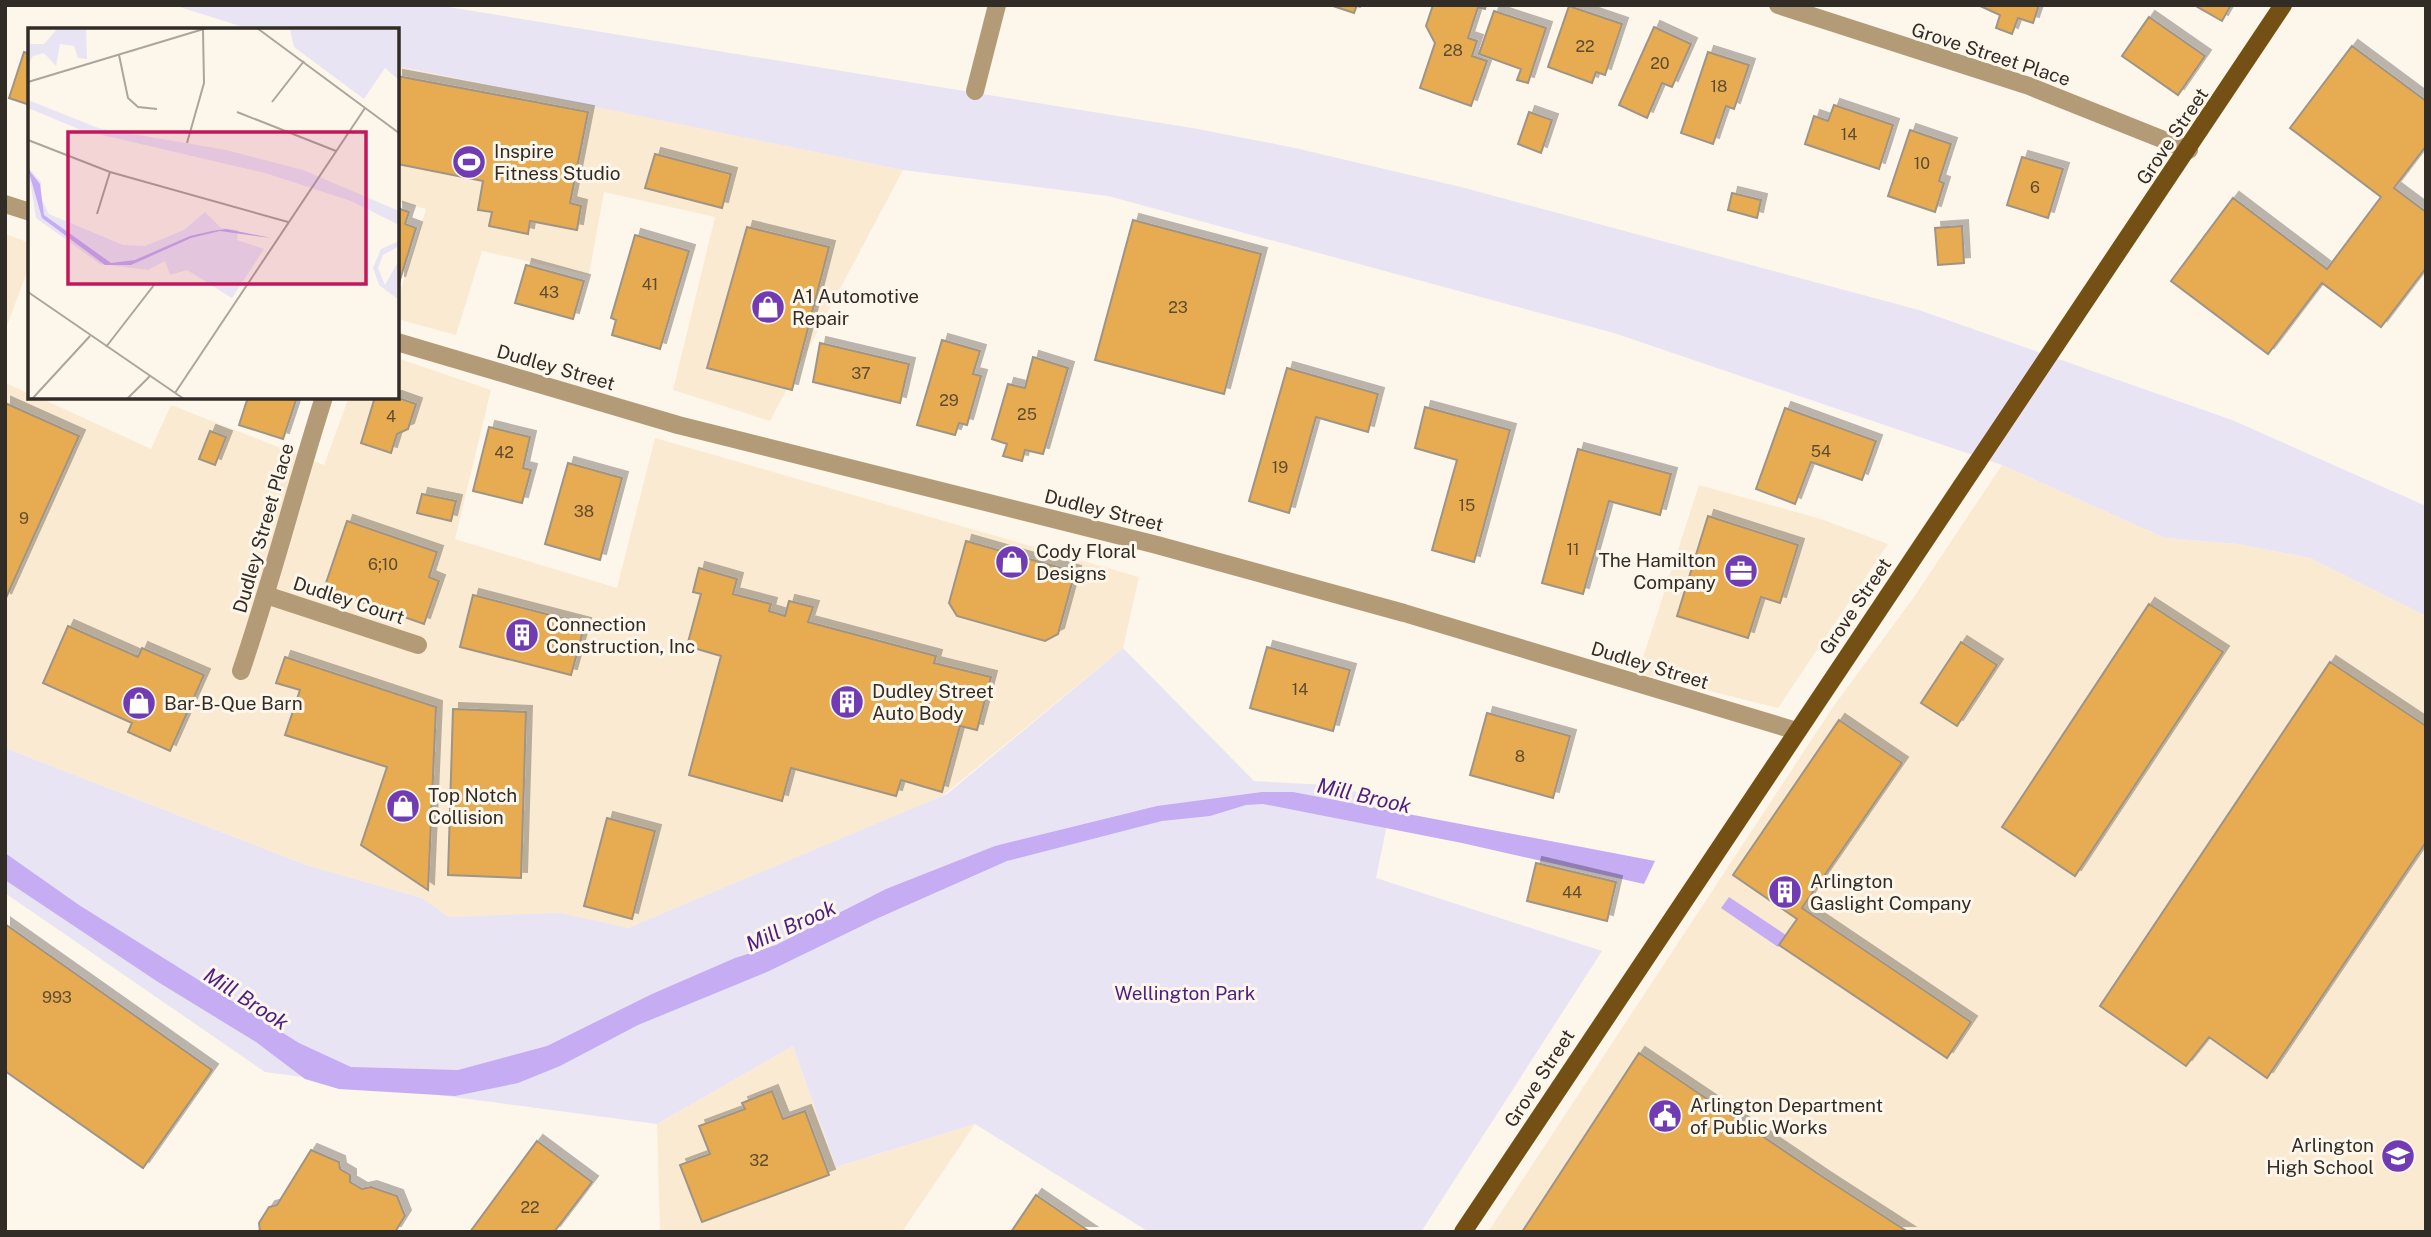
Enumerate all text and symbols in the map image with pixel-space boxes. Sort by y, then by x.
street label: Grove Street Place [1909,18,2073,90]
inset map [28,28,399,399]
house number: 22 [1575,37,1595,56]
house number: 28 [1443,41,1463,60]
house number: 20 [1650,54,1670,73]
house number: 18 [1711,77,1727,96]
street label: Grove Street [2132,83,2212,189]
house number: 14 [1841,125,1857,144]
place label: Inspire Fitness Studio [494,140,620,184]
sports icon: Inspire Fitness Studio [450,143,488,181]
house number: 10 [1914,154,1930,173]
house number: 6 [2030,178,2040,197]
house number: 41 [642,275,658,294]
house number: 43 [539,283,559,302]
place label: A1 Automotive Repair [792,285,919,329]
shop icon: A1 Automotive Repair [749,288,787,326]
house number: 23 [1168,298,1188,317]
street label: Dudley Street [494,340,618,394]
house number: 37 [851,364,871,383]
house number: 29 [939,391,959,410]
house number: 25 [1017,405,1037,424]
house number: 4 [386,407,396,426]
street label: Dudley Street Place [228,441,298,615]
house number: 54 [1811,442,1831,461]
house number: 42 [494,443,514,462]
house number: 19 [1272,458,1288,477]
street label: Dudley Street [1042,485,1166,535]
house number: 15 [1459,496,1475,515]
house number: 38 [574,502,594,521]
house number: 9 [19,509,29,528]
place label: Cody Floral Designs [1036,540,1137,584]
house number: 11 [1566,540,1580,559]
shop icon: Cody Floral Designs [993,543,1031,581]
place label: The Hamilton Company [1598,549,1716,593]
office icon: The Hamilton Company [1722,552,1760,590]
street label: Grove Street [1815,553,1895,659]
house number: 6;10 [368,555,398,574]
street label: Dudley Court [291,572,407,628]
place label: Connection Construction, Inc [546,613,695,657]
building icon: Connection Construction, Inc [503,616,541,654]
street label: Dudley Street [1589,637,1711,693]
place label: Dudley Street Auto Body [872,680,994,724]
house number: 14 [1292,680,1308,699]
building icon: Dudley Street Auto Body [828,683,866,721]
shop icon: Bar-B-Que Barn [120,684,158,722]
place label: Bar-B-Que Barn [164,692,303,714]
house number: 8 [1515,747,1525,766]
water label: Mill Brook [1315,773,1414,819]
place label: Top Notch Collision [428,784,517,828]
shop icon: Top Notch Collision [384,787,422,825]
place label: Arlington Gaslight Company [1810,870,1971,914]
building icon: Arlington Gaslight Company [1766,873,1804,911]
house number: 44 [1562,883,1582,902]
water label: Mill Brook [742,894,840,956]
water label: Mill Brook [199,962,294,1036]
park label: Wellington Park [1115,982,1256,1004]
house number: 993 [42,988,72,1007]
street label: Grove Street [1499,1025,1579,1131]
place label: Arlington Department of Public Works [1690,1094,1883,1138]
public building icon: Arlington Department of Public Works [1646,1097,1684,1135]
place label: Arlington High School [2266,1134,2374,1178]
school or university icon: Arlington High School [2379,1137,2417,1175]
house number: 32 [749,1151,769,1170]
house number: 22 [520,1198,540,1217]

